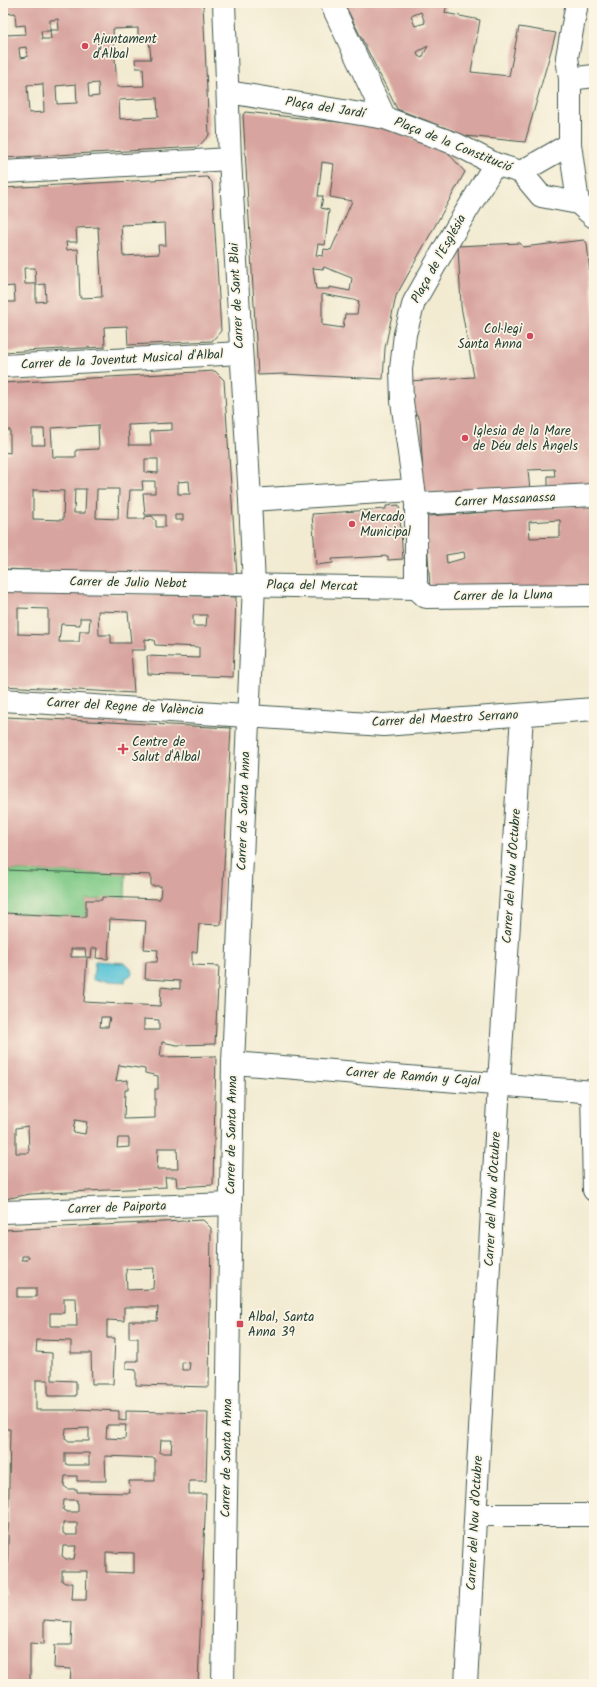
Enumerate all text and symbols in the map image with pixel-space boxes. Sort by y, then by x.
place label: Ajuntament d'Albal [93,29,158,65]
marker: Ajuntament d'Albal [80,41,90,51]
street label: Plaça del Jardí [284,91,368,125]
street label: Plaça de la Constitució [391,112,516,179]
street label: Plaça de l'Església [406,211,472,307]
street label: Carrer de Sant Blai [224,242,250,350]
place label: Col·legi Santa Anna [458,319,523,355]
marker: Col·legi Santa Anna [525,331,535,341]
street label: Carrer de la Joventut Musical d'Albal [20,344,224,376]
place label: Iglesia de la Mare de Déu dels Àngels [473,421,578,457]
marker: Iglesia de la Mare de Déu dels Àngels [460,433,470,443]
street label: Carrer Massanassa [454,487,556,513]
place label: Mercado Municipal [360,507,411,543]
marker: Mercado Municipal [347,519,357,529]
street label: Carrer de Julio Nebot [69,571,188,595]
street label: Plaça del Mercat [266,575,359,597]
street label: Carrer de la Lluna [453,585,553,607]
street label: Carrer del Regne de València [46,692,204,722]
street label: Carrer del Maestro Serrano [371,705,519,733]
place label: Centre de Salut d'Albal [132,732,200,768]
marker: Centre de Salut d'Albal [117,743,129,755]
street label: Carrer de Santa Anna [231,751,257,871]
street label: Carrer del Nou d'Octubre [497,808,527,944]
street label: Carrer de Ramón y Cajal [345,1062,481,1092]
street label: Carrer de Santa Anna [220,1075,244,1195]
street label: Carrer del Nou d'Octubre [479,1131,507,1267]
street label: Carrer de Paiporta [67,1196,167,1220]
place label: Albal, Santa Anna 39 [248,1307,314,1343]
marker: Albal, Santa Anna 39 [235,1319,245,1329]
street label: Carrer de Santa Anna [215,1398,239,1518]
street label: Carrer del Nou d'Octubre [461,1455,489,1591]

